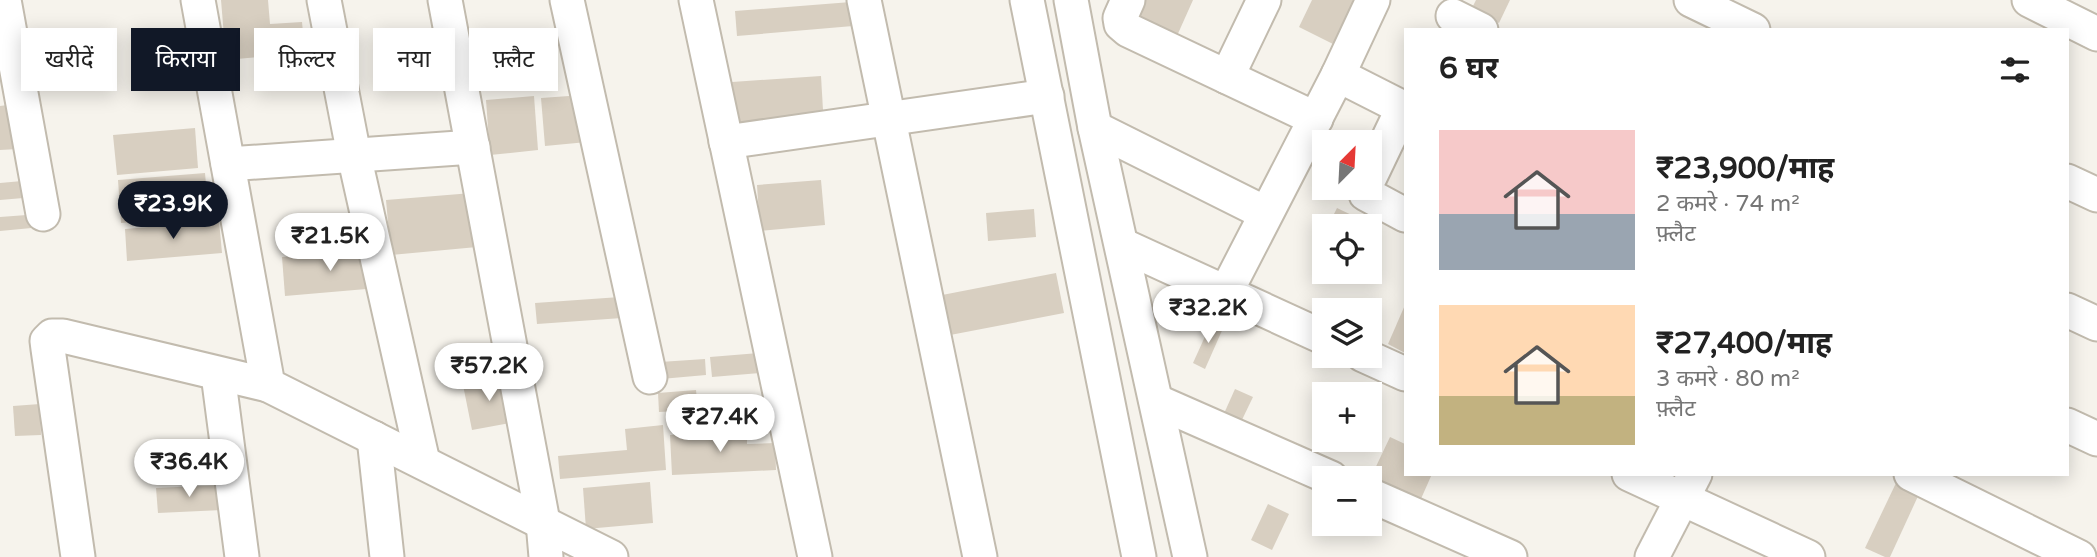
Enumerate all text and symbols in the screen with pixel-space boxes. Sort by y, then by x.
chip: खरीदें [21,28,117,91]
chip: किराया [131,28,240,91]
chip: फ़िल्टर [254,28,359,91]
chip: नया [373,28,455,91]
chip: फ़्लैट [469,28,558,91]
text: 6 घर [1439,50,1498,87]
icon: filters [1996,51,2034,89]
north arrow [1312,130,1382,200]
map controls [1312,130,1382,536]
text: ₹23,900/माह [1656,150,1834,187]
icon: home [1495,158,1579,242]
pin: ₹23.9K [116,182,230,241]
text: ₹23.9K [134,190,212,218]
text: 2 कमरे · 74 m² [1656,190,1800,218]
pin: ₹21.5K [273,214,387,273]
button: locate [1312,214,1382,284]
text: फ़्लैट [1656,220,1696,248]
text: ₹21.5K [291,222,369,250]
pin: ₹32.2K [1151,286,1265,345]
text: ₹32.2K [1169,294,1247,322]
button: layers [1312,298,1382,368]
text: ₹27,400/माह [1656,325,1832,362]
icon: home [1495,333,1579,417]
pin: ₹57.2K [432,344,546,403]
text: ₹57.2K [450,352,528,380]
text: 3 कमरे · 80 m² [1656,365,1800,393]
button: + [1312,382,1382,452]
pin: ₹27.4K [663,394,777,454]
text: फ़्लैट [1656,395,1696,423]
text: ₹27.4K [682,403,758,431]
pin: ₹36.4K [132,440,246,499]
text: ₹36.4K [150,448,228,476]
button: − [1312,466,1382,536]

